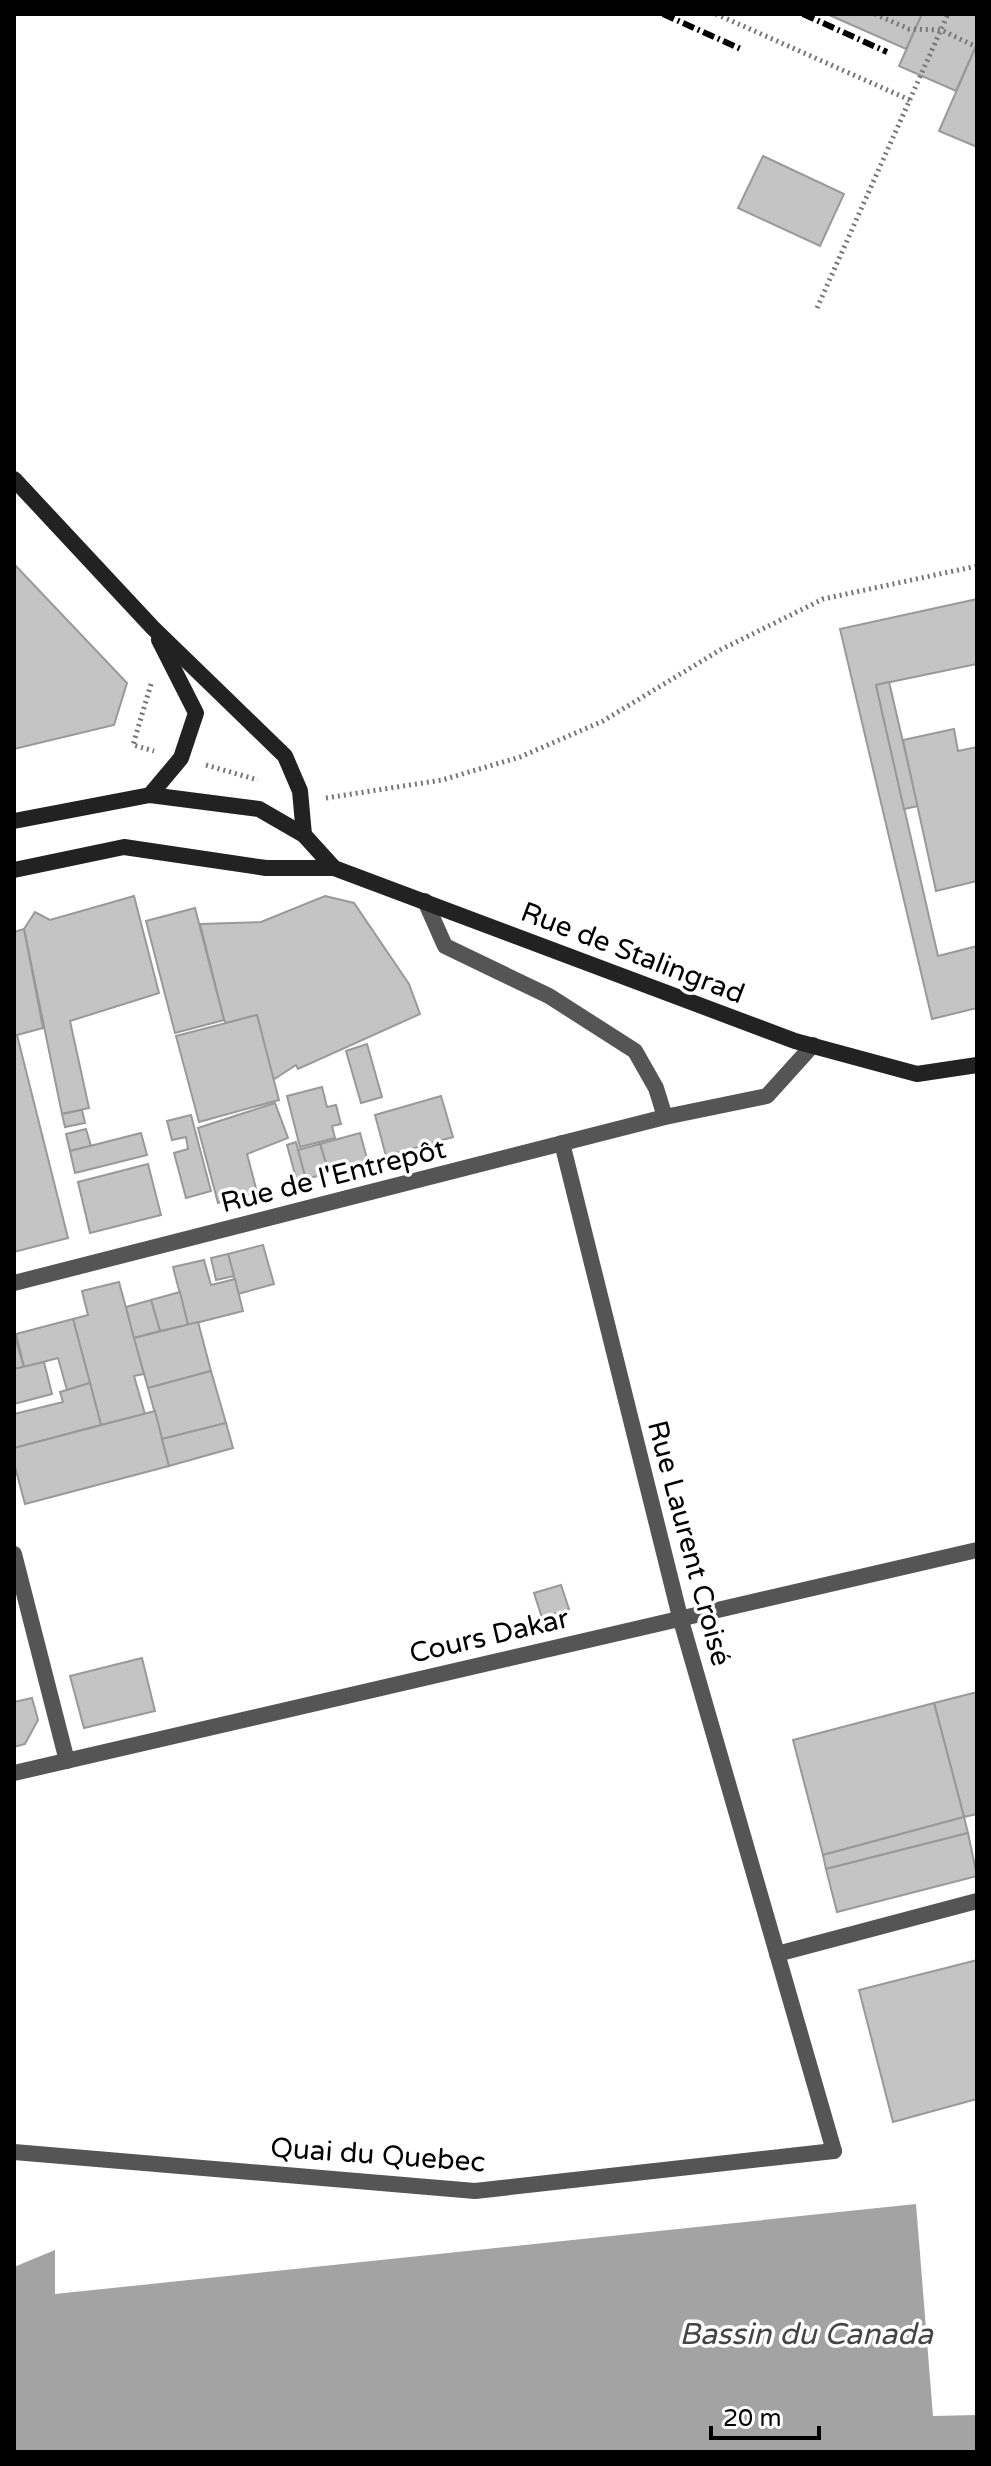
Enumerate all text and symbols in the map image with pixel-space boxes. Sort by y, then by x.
street label: Rue de Stalingrad [516,895,749,1011]
street label: Rue de l'Entrepôt [217,1132,450,1220]
street label: Rue Laurent Croisé [640,1417,738,1670]
street label: Cours Dakar [406,1601,572,1671]
street label: Quai du Quebec [269,2131,487,2179]
water label: Bassin du Canada [679,2316,934,2353]
scale bar [711,2390,819,2440]
text: 20 m [723,2404,781,2433]

